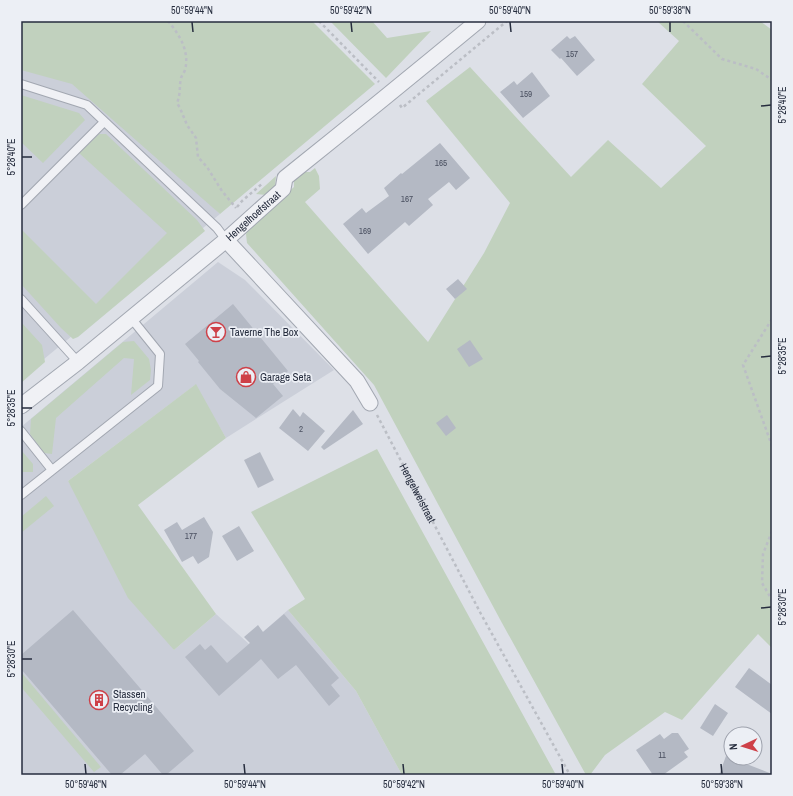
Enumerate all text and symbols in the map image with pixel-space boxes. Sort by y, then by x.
text: 50°59'44"N [171,4,213,17]
text: 50°59'42"N [330,4,372,17]
text: 50°59'40"N [489,4,531,17]
text: 50°59'38"N [649,4,691,17]
house number: 157 [566,48,578,60]
text: 5°28'40"E [776,87,789,123]
house number: 159 [520,88,532,100]
text: 5°28'40"E [5,139,18,175]
house number: 165 [435,157,447,169]
street label: Hengelhoefstraat [223,187,284,244]
house number: 167 [401,193,413,205]
house number: 169 [359,225,371,237]
bar icon: Taverne The Box [205,321,227,343]
place label: Taverne The Box [230,325,299,339]
text: 5°28'35"E [776,338,789,374]
shop icon: Garage Seta [235,366,257,388]
place label: Garage Seta [260,370,311,384]
text: 5°28'35"E [5,390,18,426]
house number: 2 [299,423,303,435]
street label: Hengelweistraat [396,461,439,526]
house number: 177 [185,530,197,542]
text: 5°28'30"E [776,589,789,625]
text: 5°28'30"E [5,641,18,677]
place label: Stassen Recycling [113,687,153,714]
building icon: Stassen Recycling [88,689,110,711]
north arrow [723,726,763,766]
text: N [726,743,740,750]
house number: 11 [658,749,666,761]
text: 50°59'46"N [65,778,107,791]
text: 50°59'44"N [224,778,266,791]
text: 50°59'42"N [383,778,425,791]
text: 50°59'40"N [542,778,584,791]
text: 50°59'38"N [701,778,743,791]

